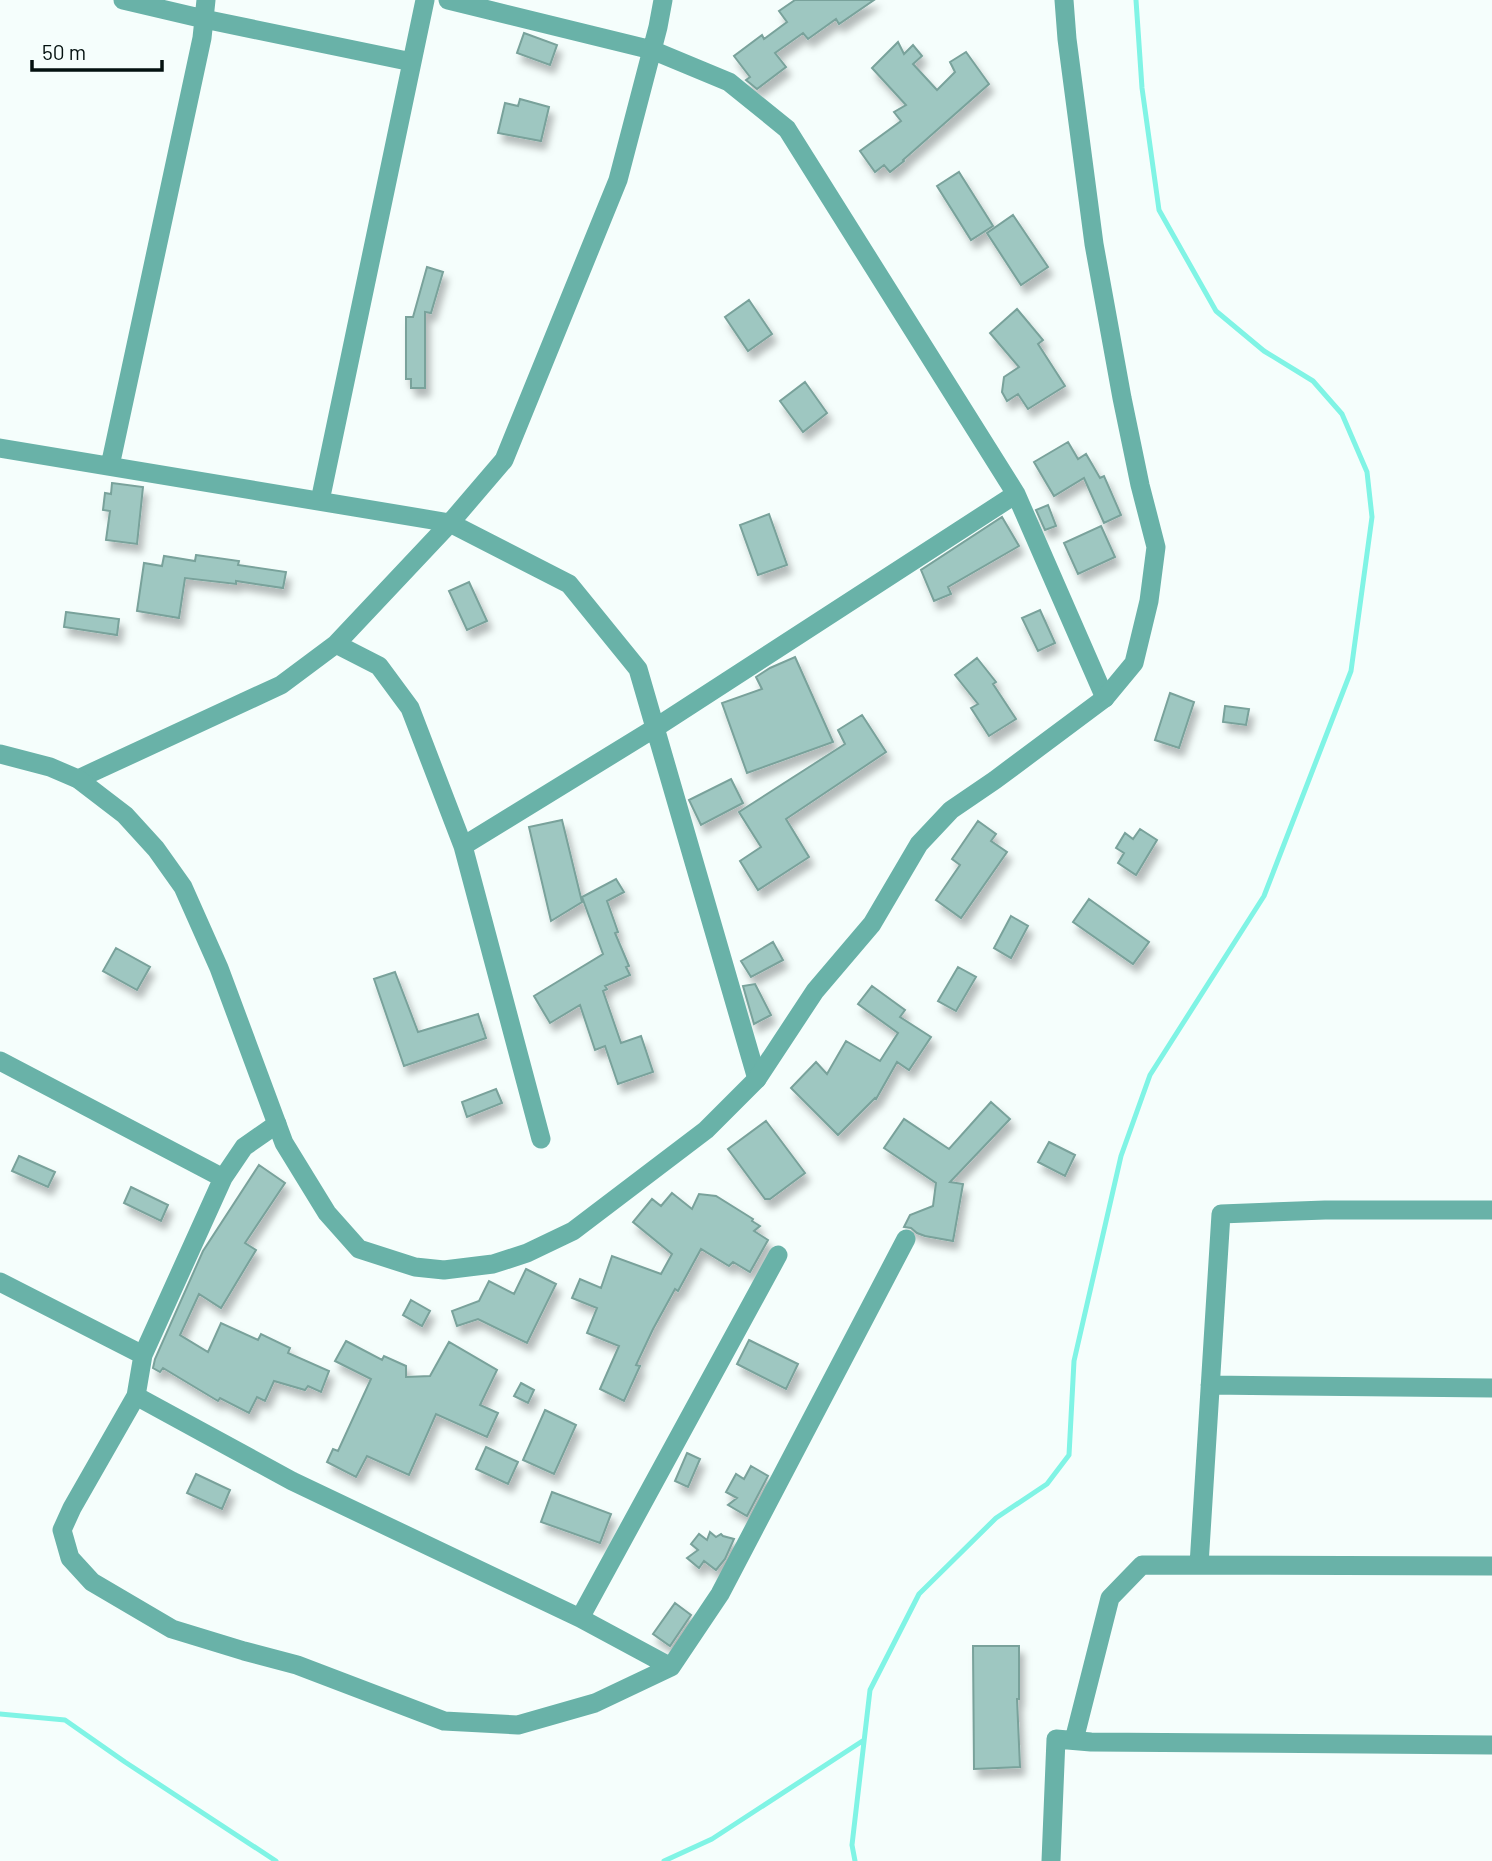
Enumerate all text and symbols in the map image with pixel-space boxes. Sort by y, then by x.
scale bar [32,28,161,72]
text: 50 m [42,39,86,64]

